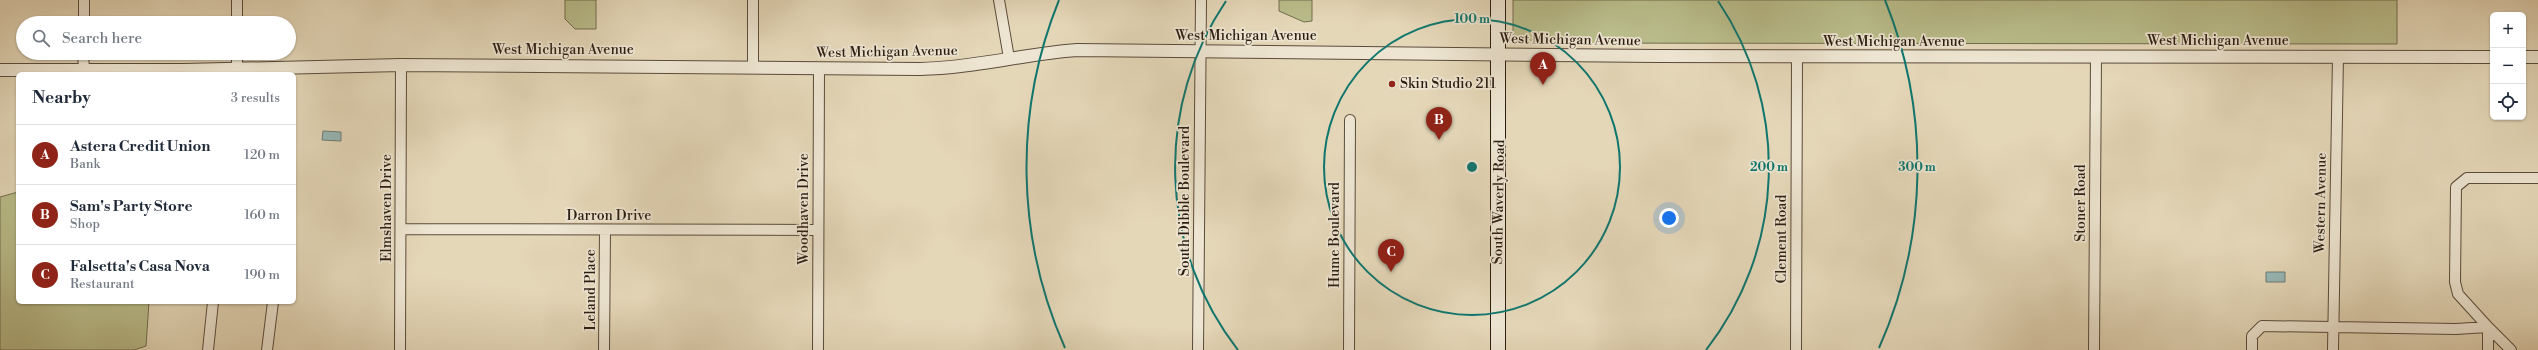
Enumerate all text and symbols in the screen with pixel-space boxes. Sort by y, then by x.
text: 100 m [1454,12,1490,27]
map controls [2490,12,2526,120]
button: + [2490,12,2526,48]
search box [16,16,296,60]
icon: search [30,27,52,49]
street label: West Michigan Avenue [1174,27,1317,45]
text: Search here [62,29,142,48]
street label: West Michigan Avenue [1498,30,1641,50]
street label: West Michigan Avenue [2146,32,2289,50]
street label: West Michigan Avenue [1822,33,1965,51]
street label: West Michigan Avenue [491,41,634,59]
street label: West Michigan Avenue [815,42,958,62]
button: − [2490,48,2526,84]
pin: A [1530,52,1556,85]
place label: Skin Studio 211 [1400,75,1496,93]
marker: Skin Studio 211 [1387,79,1397,89]
button: locate [2490,84,2526,120]
text: Nearby [32,87,91,109]
text: 3 results [231,90,280,106]
pin: B [1426,107,1452,140]
street label: South Dibble Boulevard [1176,126,1194,276]
text: Astera Credit Union [70,137,211,156]
street label: South Waverly Road [1489,139,1509,265]
text: A [40,147,50,163]
text: 120 m [244,147,280,163]
street label: Woodhaven Drive [795,153,813,266]
street label: Western Avenue [2311,153,2331,254]
street label: Elmshaven Drive [378,154,396,262]
text: Bank [70,156,100,172]
centre of rings [1465,160,1479,174]
text: 200 m [1750,160,1788,175]
text: 300 m [1898,160,1936,175]
street label: Stoner Road [2072,164,2090,242]
street label: Hume Boulevard [1326,182,1344,288]
street label: Clement Road [1773,195,1791,283]
text: Sam's Party Store [70,197,192,216]
text: B [40,207,50,223]
text: 160 m [244,207,280,223]
street label: Darron Drive [567,207,651,225]
your location [1659,208,1679,228]
text: Shop [70,216,100,232]
pin: C [1378,239,1404,272]
street label: Leland Place [582,249,600,331]
text: Falsetta's Casa Nova [70,257,210,276]
text: C [40,267,50,283]
text: 190 m [244,267,280,283]
text: Restaurant [70,276,135,292]

